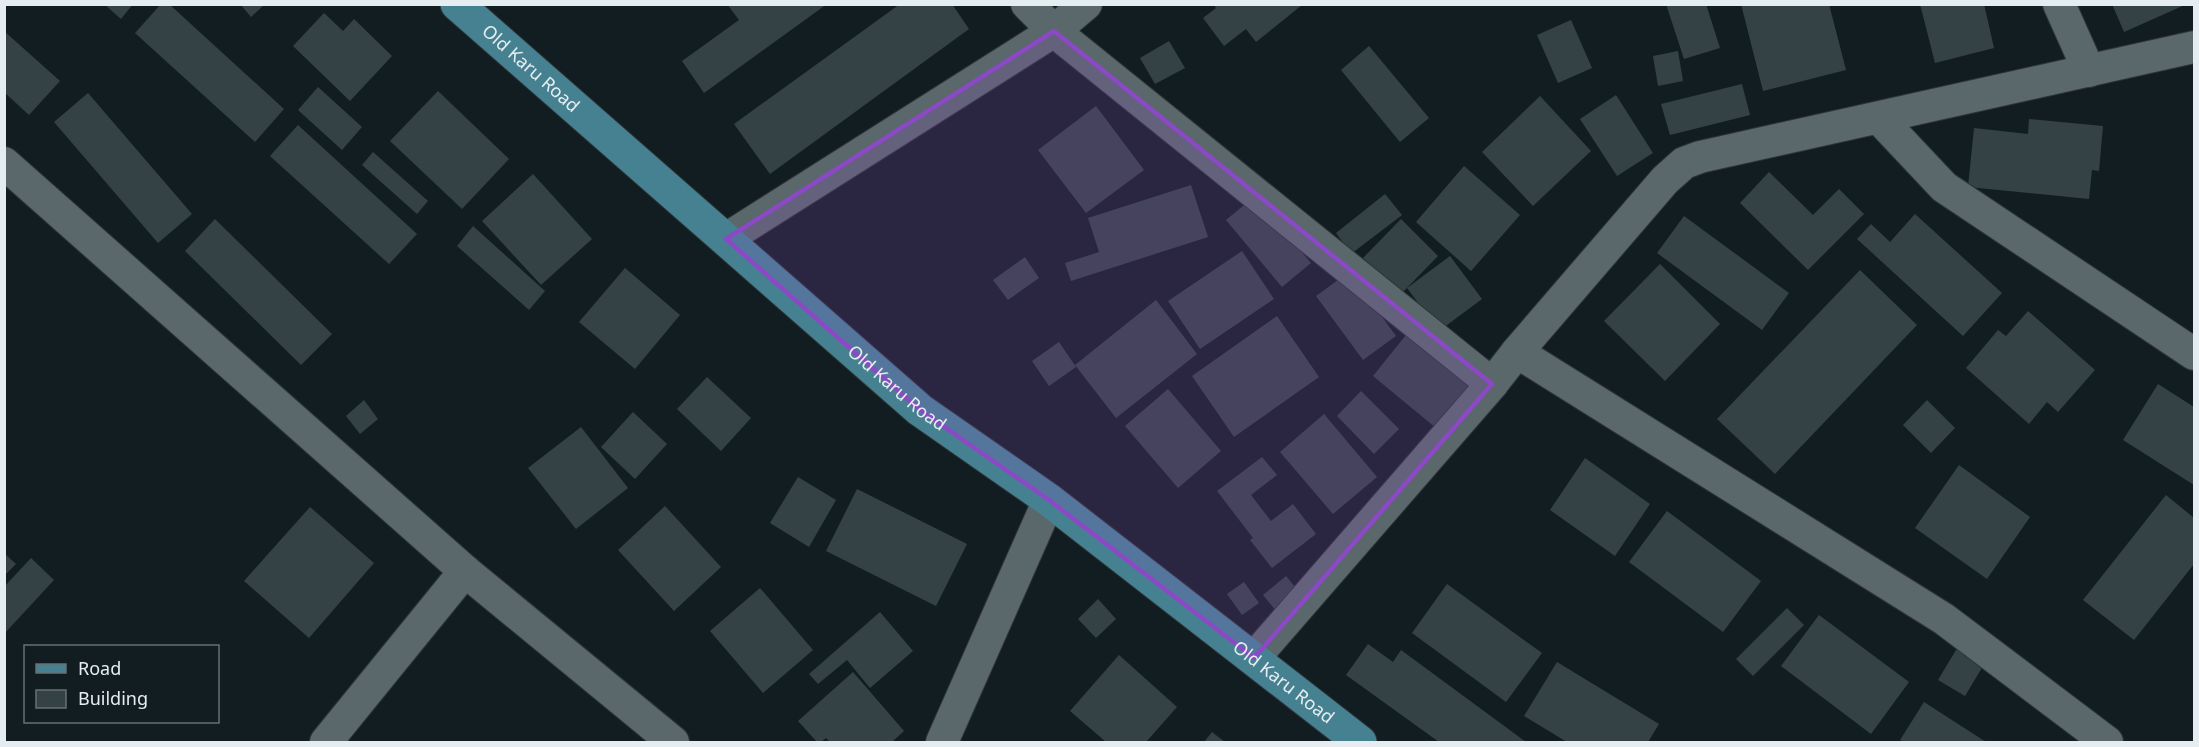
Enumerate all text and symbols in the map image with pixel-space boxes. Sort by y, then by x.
street label: Old Karu Road [477,19,585,117]
street label: Old Karu Road [843,339,952,436]
street label: Old Karu Road [1228,635,1340,729]
legend [24,645,219,723]
text: Road [78,656,121,680]
text: Building [78,686,148,710]

